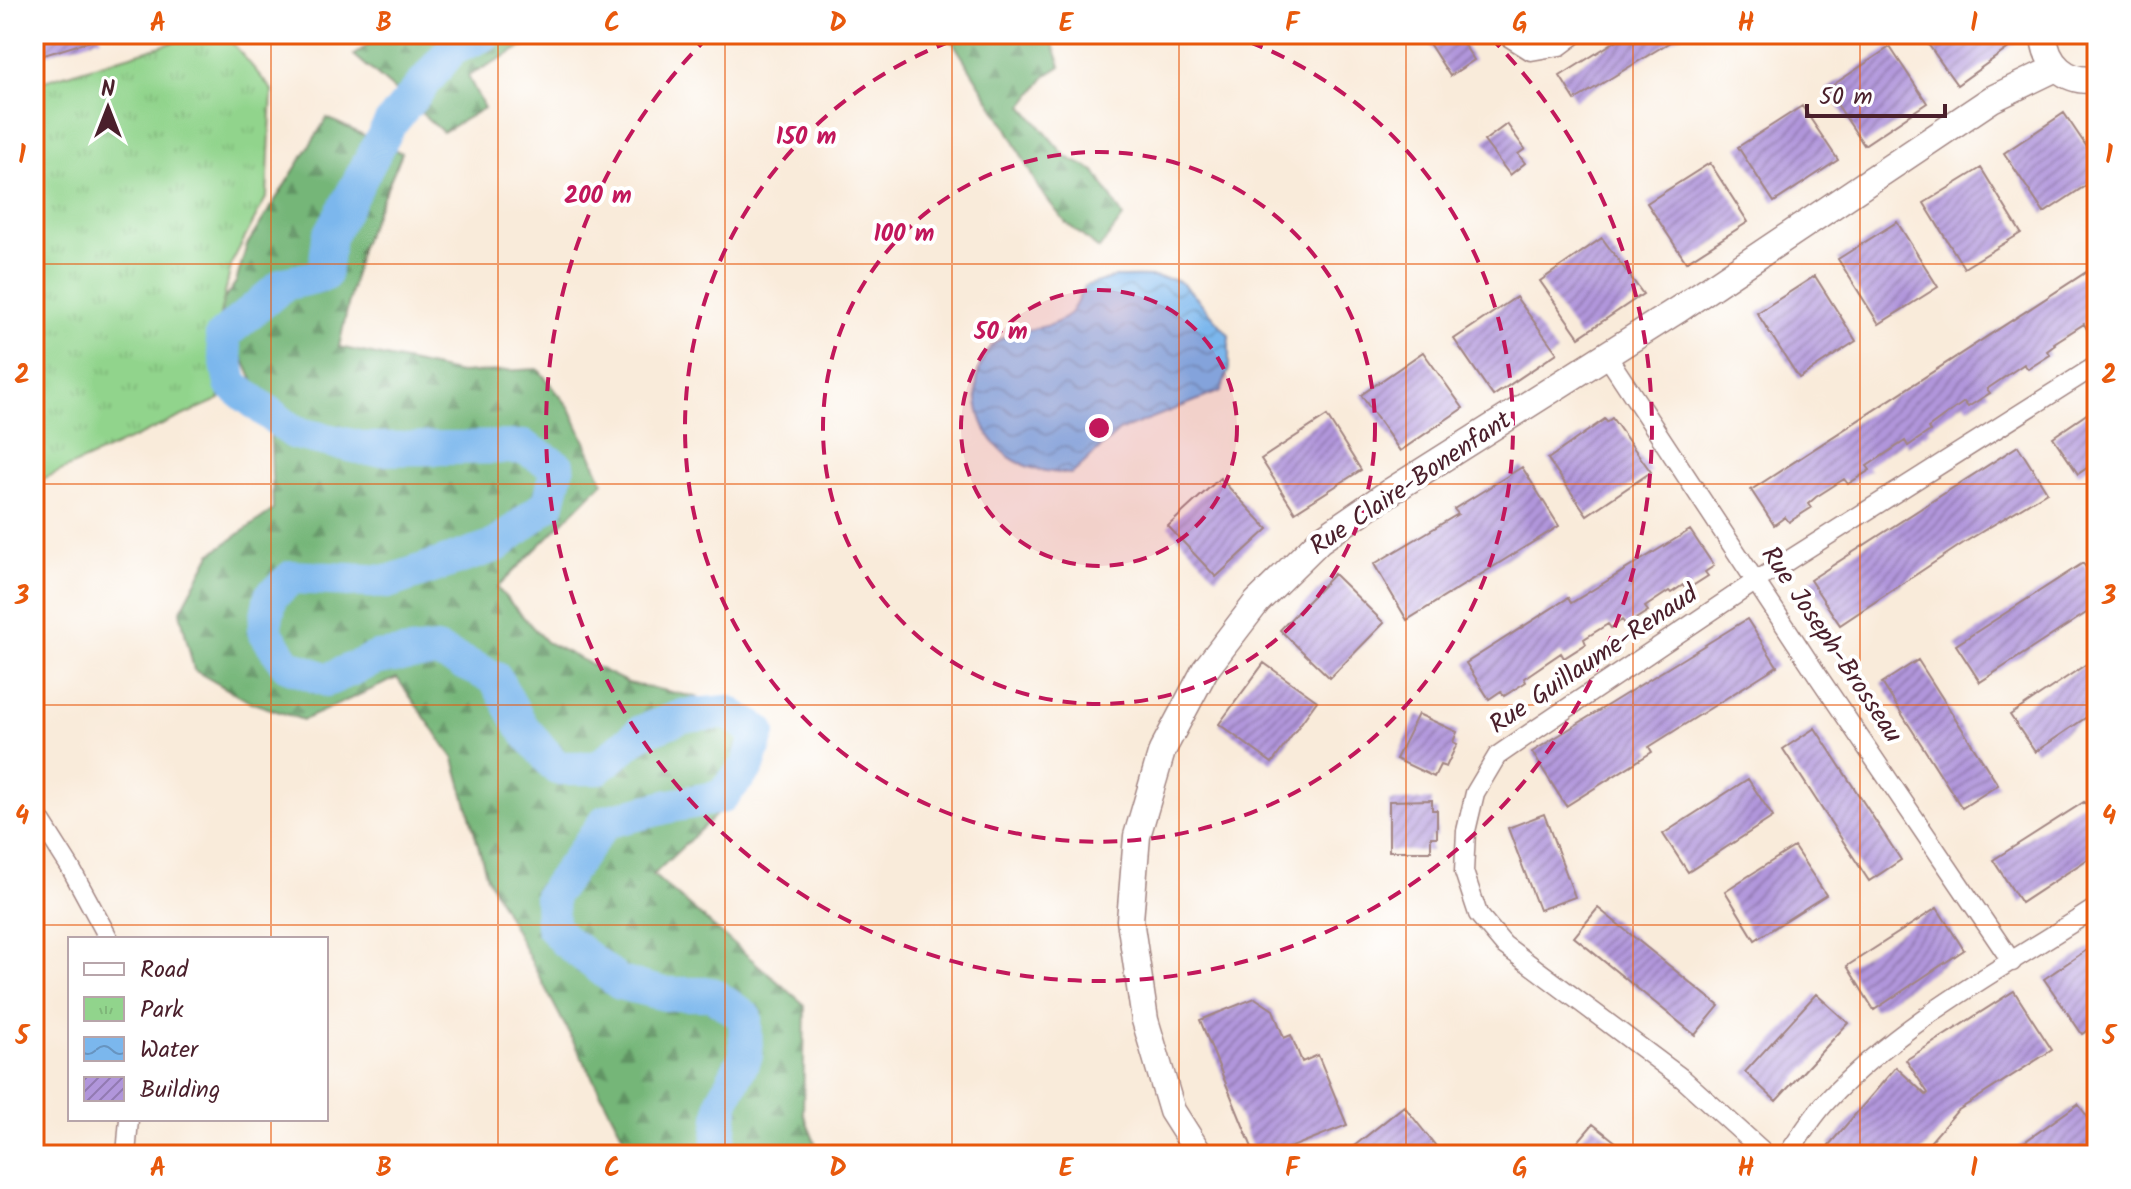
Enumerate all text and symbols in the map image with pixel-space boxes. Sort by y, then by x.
text: A [150,3,166,45]
text: B [376,3,392,45]
text: C [604,3,620,45]
text: D [829,3,847,45]
text: E [1059,3,1075,45]
text: F [1285,3,1301,45]
text: G [1512,3,1528,45]
text: H [1738,3,1755,45]
text: I [1970,3,1978,45]
north arrow [68,68,148,148]
scale bar [1807,68,1945,118]
text: N [101,73,115,108]
text: 50 m [1819,78,1873,117]
text: 150 m [776,118,836,157]
text: 1 [18,135,26,177]
text: 1 [2105,135,2113,177]
text: 200 m [564,177,632,216]
text: 100 m [874,215,934,254]
text: 50 m [973,313,1028,352]
text: 2 [14,355,30,397]
text: 2 [2101,355,2117,397]
street label: Rue Claire-Bonenfant [1301,400,1521,567]
centre of rings [1085,414,1113,442]
street label: Rue Joseph-Brosseau [1749,538,1913,753]
street label: Rue Guillaume-Renaud [1481,574,1708,746]
text: 3 [14,576,29,618]
text: 3 [2101,576,2116,618]
text: 4 [15,796,29,838]
text: 4 [2102,796,2116,838]
legend [68,937,328,1121]
text: Road [140,951,189,990]
text: Park [140,991,184,1030]
text: 5 [14,1016,30,1058]
text: 5 [2101,1016,2117,1058]
text: Water [140,1031,200,1070]
text: Building [140,1071,220,1110]
text: A [150,1148,166,1189]
text: B [376,1148,392,1189]
text: C [604,1148,620,1189]
text: D [829,1148,847,1189]
text: E [1059,1148,1075,1189]
text: F [1285,1148,1301,1189]
text: G [1512,1148,1528,1189]
text: H [1738,1148,1755,1189]
text: I [1970,1148,1978,1189]

